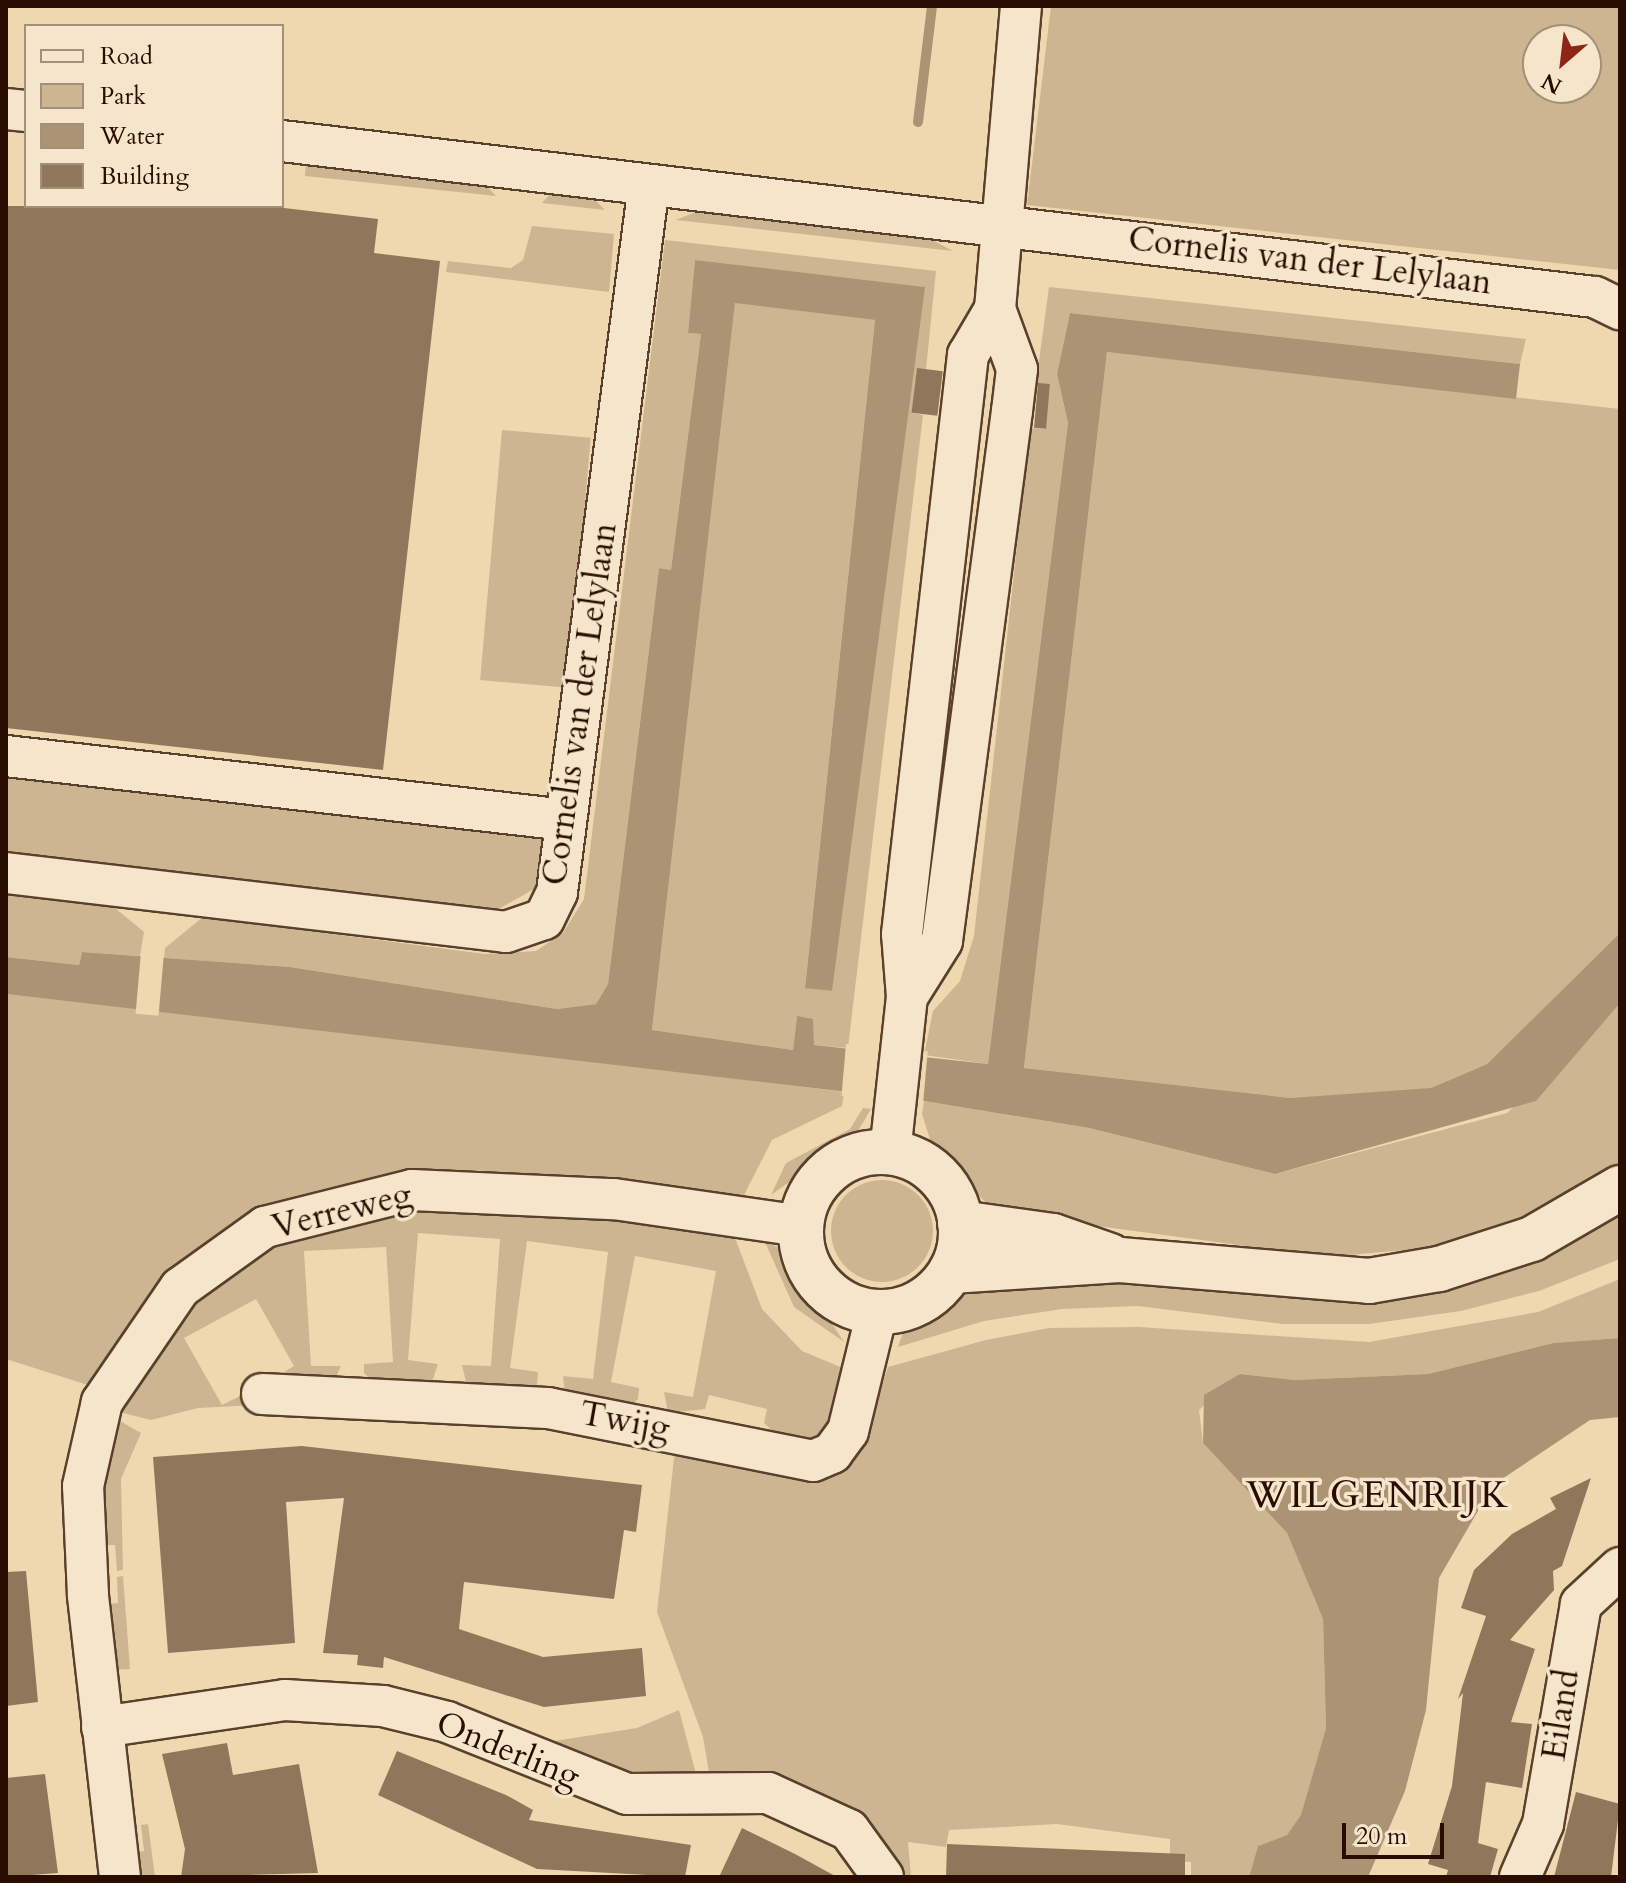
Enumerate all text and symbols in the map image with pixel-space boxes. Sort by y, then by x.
legend [24,24,284,208]
north arrow [1522,24,1602,104]
text: Road [100,40,153,73]
text: N [1536,66,1567,101]
text: Park [100,80,146,113]
text: Water [100,120,164,153]
text: Building [100,160,189,193]
street label: Cornelis van der Lelylaan [1126,218,1494,304]
street label: Cornelis van der Lelylaan [534,520,626,888]
street label: Verreweg [268,1174,416,1248]
street label: Twijg [577,1393,673,1449]
district label: WILGENRIJK [1246,1473,1510,1519]
street label: Eiland [1534,1667,1588,1763]
street label: Onderling [430,1703,586,1797]
scale bar [1346,1807,1448,1857]
text: 20 m [1356,1820,1407,1853]

